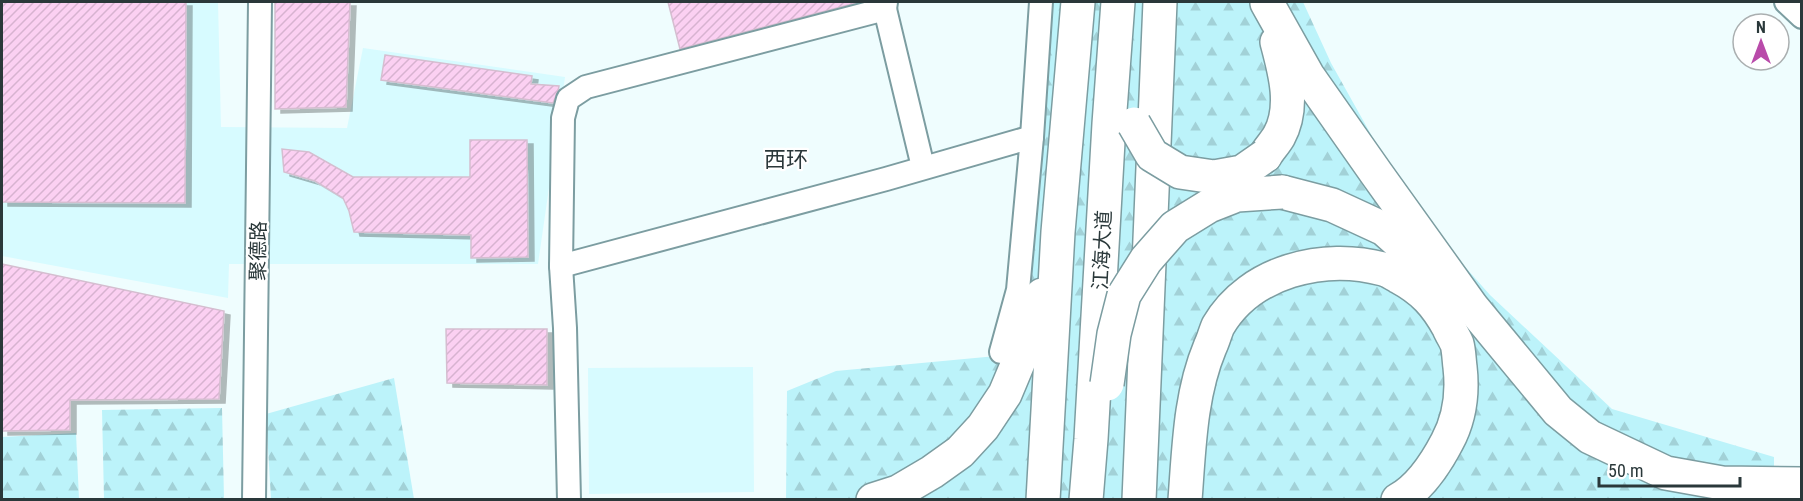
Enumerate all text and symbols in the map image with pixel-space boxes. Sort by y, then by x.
north arrow [1731,12,1791,72]
text: N [1756,18,1766,37]
district label: 西环 [764,147,808,172]
street label: 江海大道 [1088,209,1116,291]
street label: 聚德路 [245,221,271,281]
scale bar [1599,450,1740,488]
text: 50 m [1608,460,1643,481]

